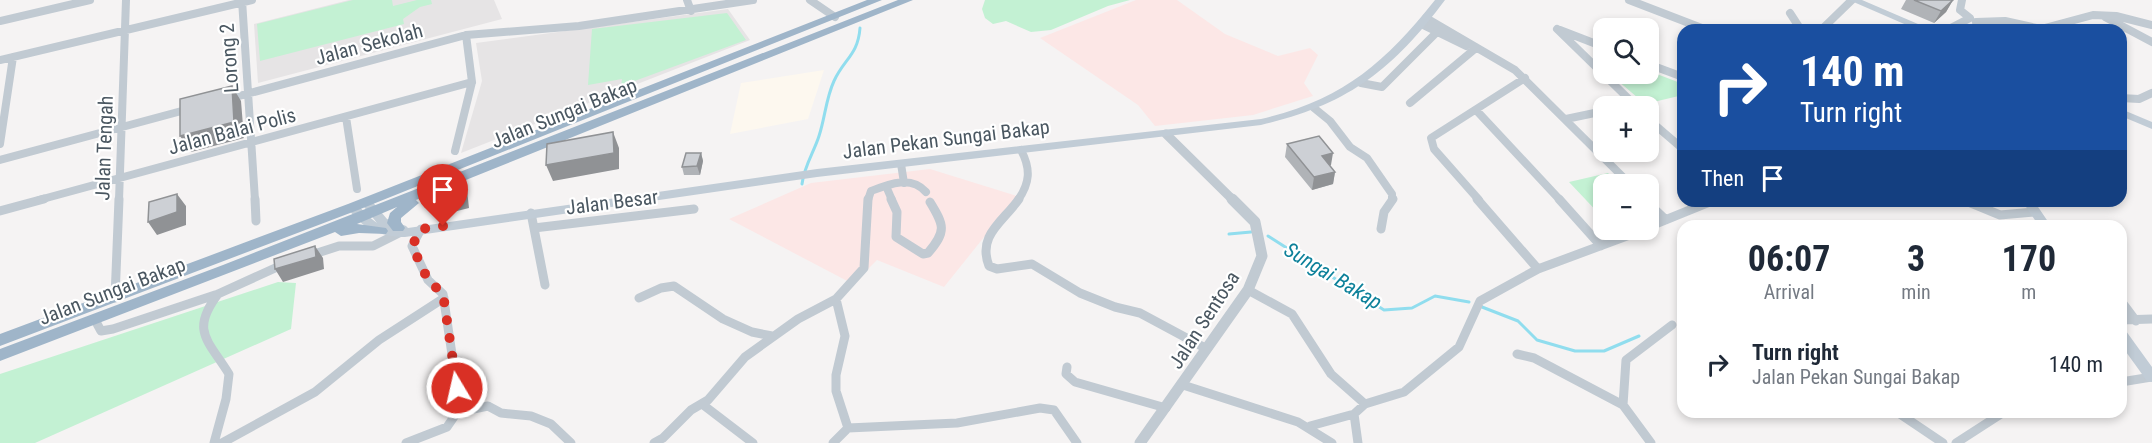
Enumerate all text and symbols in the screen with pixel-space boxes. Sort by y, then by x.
street label: Jalan Sekolah [313,18,425,70]
map controls [1593,18,1659,240]
button: search [1593,18,1659,84]
street label: Lorong 2 [215,22,243,94]
text: 140 m [1800,47,1905,96]
icon: right [1701,48,1779,126]
street label: Jalan Sungai Bakap [488,73,640,153]
street label: Jalan Tengah [90,95,118,201]
button: + [1593,96,1659,162]
text: Turn right [1800,97,1902,129]
street label: Jalan Balai Polis [166,102,298,160]
street label: Jalan Pekan Sungai Bakap [841,114,1051,164]
icon: arrive [1756,162,1789,195]
pin [417,164,468,226]
text: Then [1701,166,1744,191]
icon: arrive [426,173,459,206]
button: − [1593,174,1659,240]
street label: Jalan Besar [564,184,660,220]
water label: Sungai Bakap [1280,238,1386,314]
text: 06:07 [1748,238,1830,280]
text: 3 [1907,238,1925,280]
text: 170 [2002,238,2056,280]
street label: Jalan Sungai Bakap [35,252,189,330]
street label: Jalan Sentosa [1164,267,1244,373]
text: Arrival [1764,280,1815,304]
text: min [1901,280,1931,304]
text: m [2021,280,2036,304]
text: Turn right [1752,340,1839,365]
icon: right [1701,348,1734,381]
text: 140 m [2049,352,2103,377]
position arrow [425,356,489,420]
text: Jalan Pekan Sungai Bakap [1752,365,1960,389]

